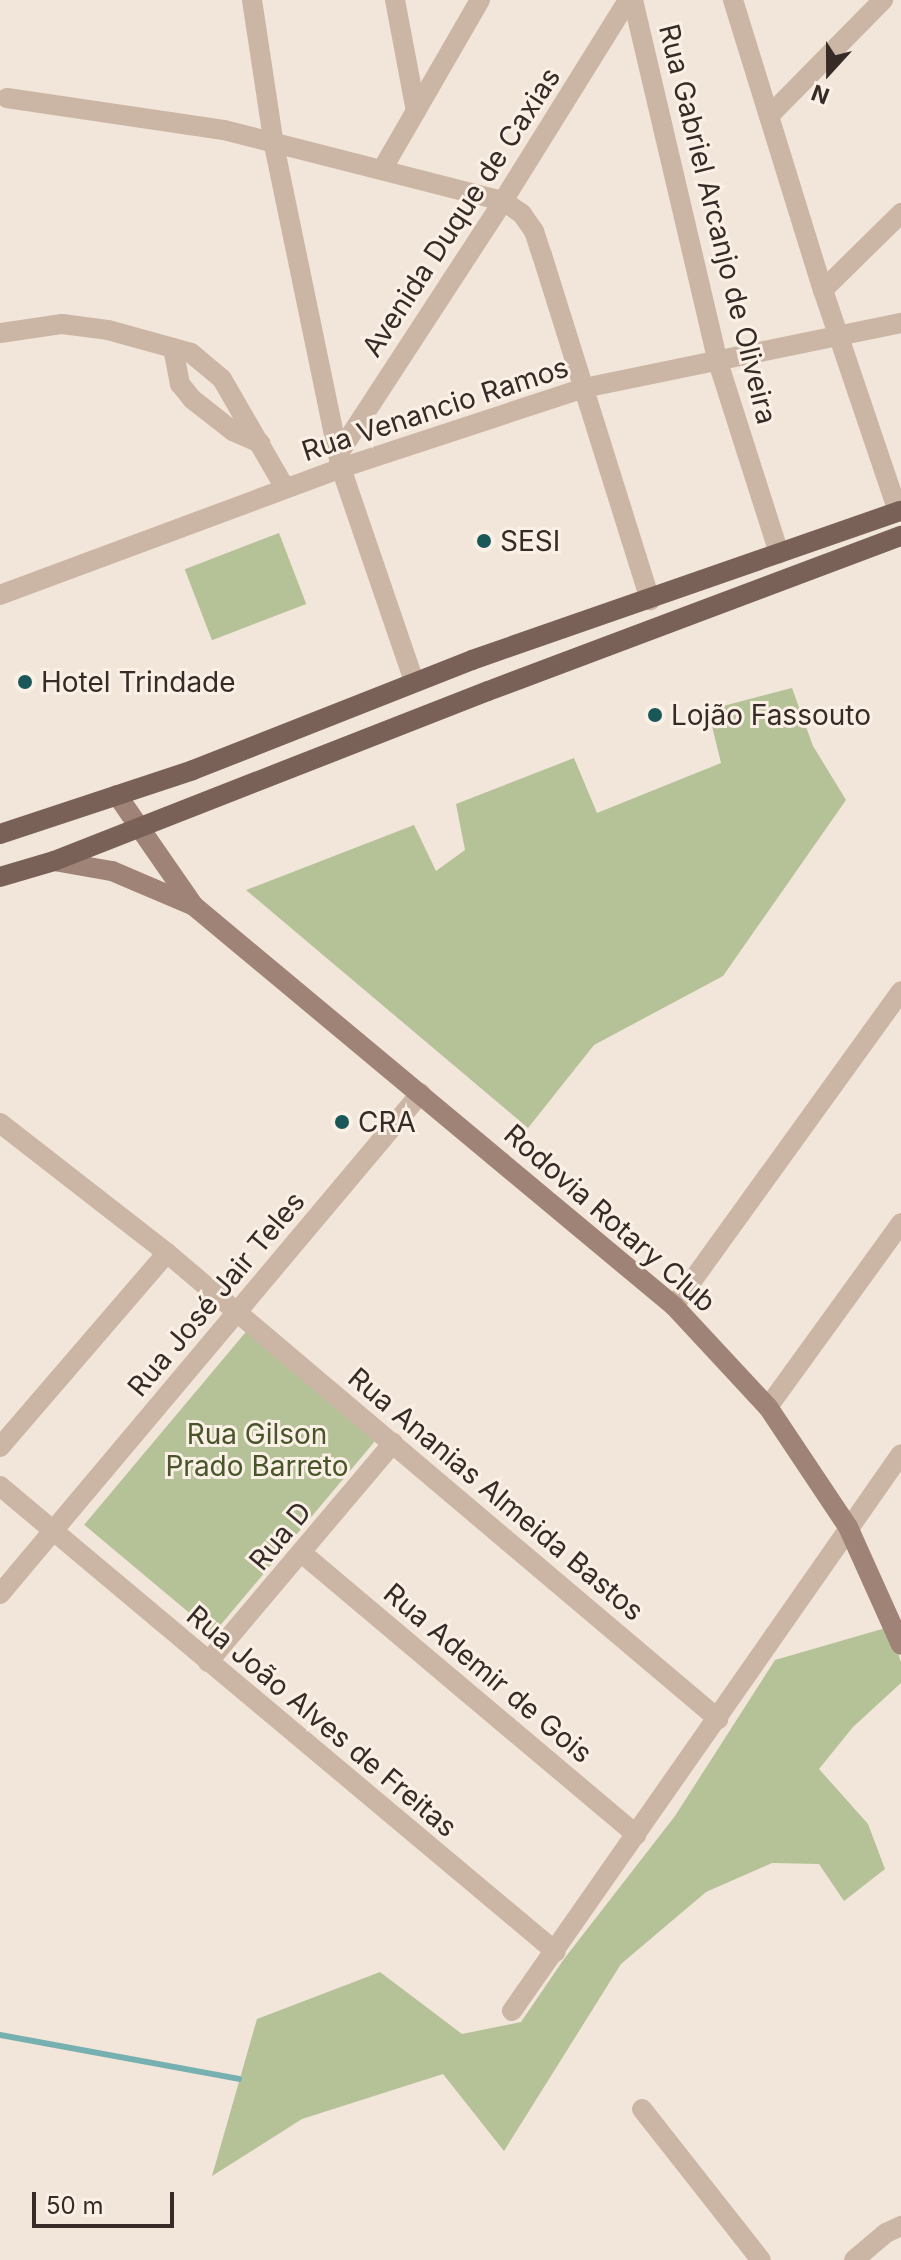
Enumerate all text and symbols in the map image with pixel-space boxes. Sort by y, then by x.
street label: Rua Gabriel Arcanjo de Oliveira [652,21,784,427]
north arrow [789,32,869,112]
street label: Avenida Duque de Caxias [355,61,567,363]
text: N [808,79,833,110]
street label: Rua Venancio Ramos [297,350,573,468]
place label: SESI [500,524,560,558]
marker: SESI [475,532,493,550]
place label: Hotel Trindade [41,665,236,699]
marker: Hotel Trindade [16,673,34,691]
place label: Lojão Fassouto [671,698,871,732]
marker: Lojão Fassouto [646,706,664,724]
place label: CRA [358,1105,416,1139]
marker: CRA [333,1113,351,1131]
street label: Rodovia Rotary Club [498,1117,722,1319]
street label: Rua José Jair Teles [121,1185,311,1403]
street label: Rua Ananias Almeida Bastos [341,1361,651,1627]
park label: Rua Gilson Prado Barreto [165,1417,349,1483]
street label: Rua D [242,1495,318,1577]
street label: Rua Ademir de Gois [377,1576,599,1770]
street label: Rua João Alves de Freitas [180,1598,464,1844]
scale bar [36,2176,178,2226]
text: 50 m [46,2191,104,2220]

